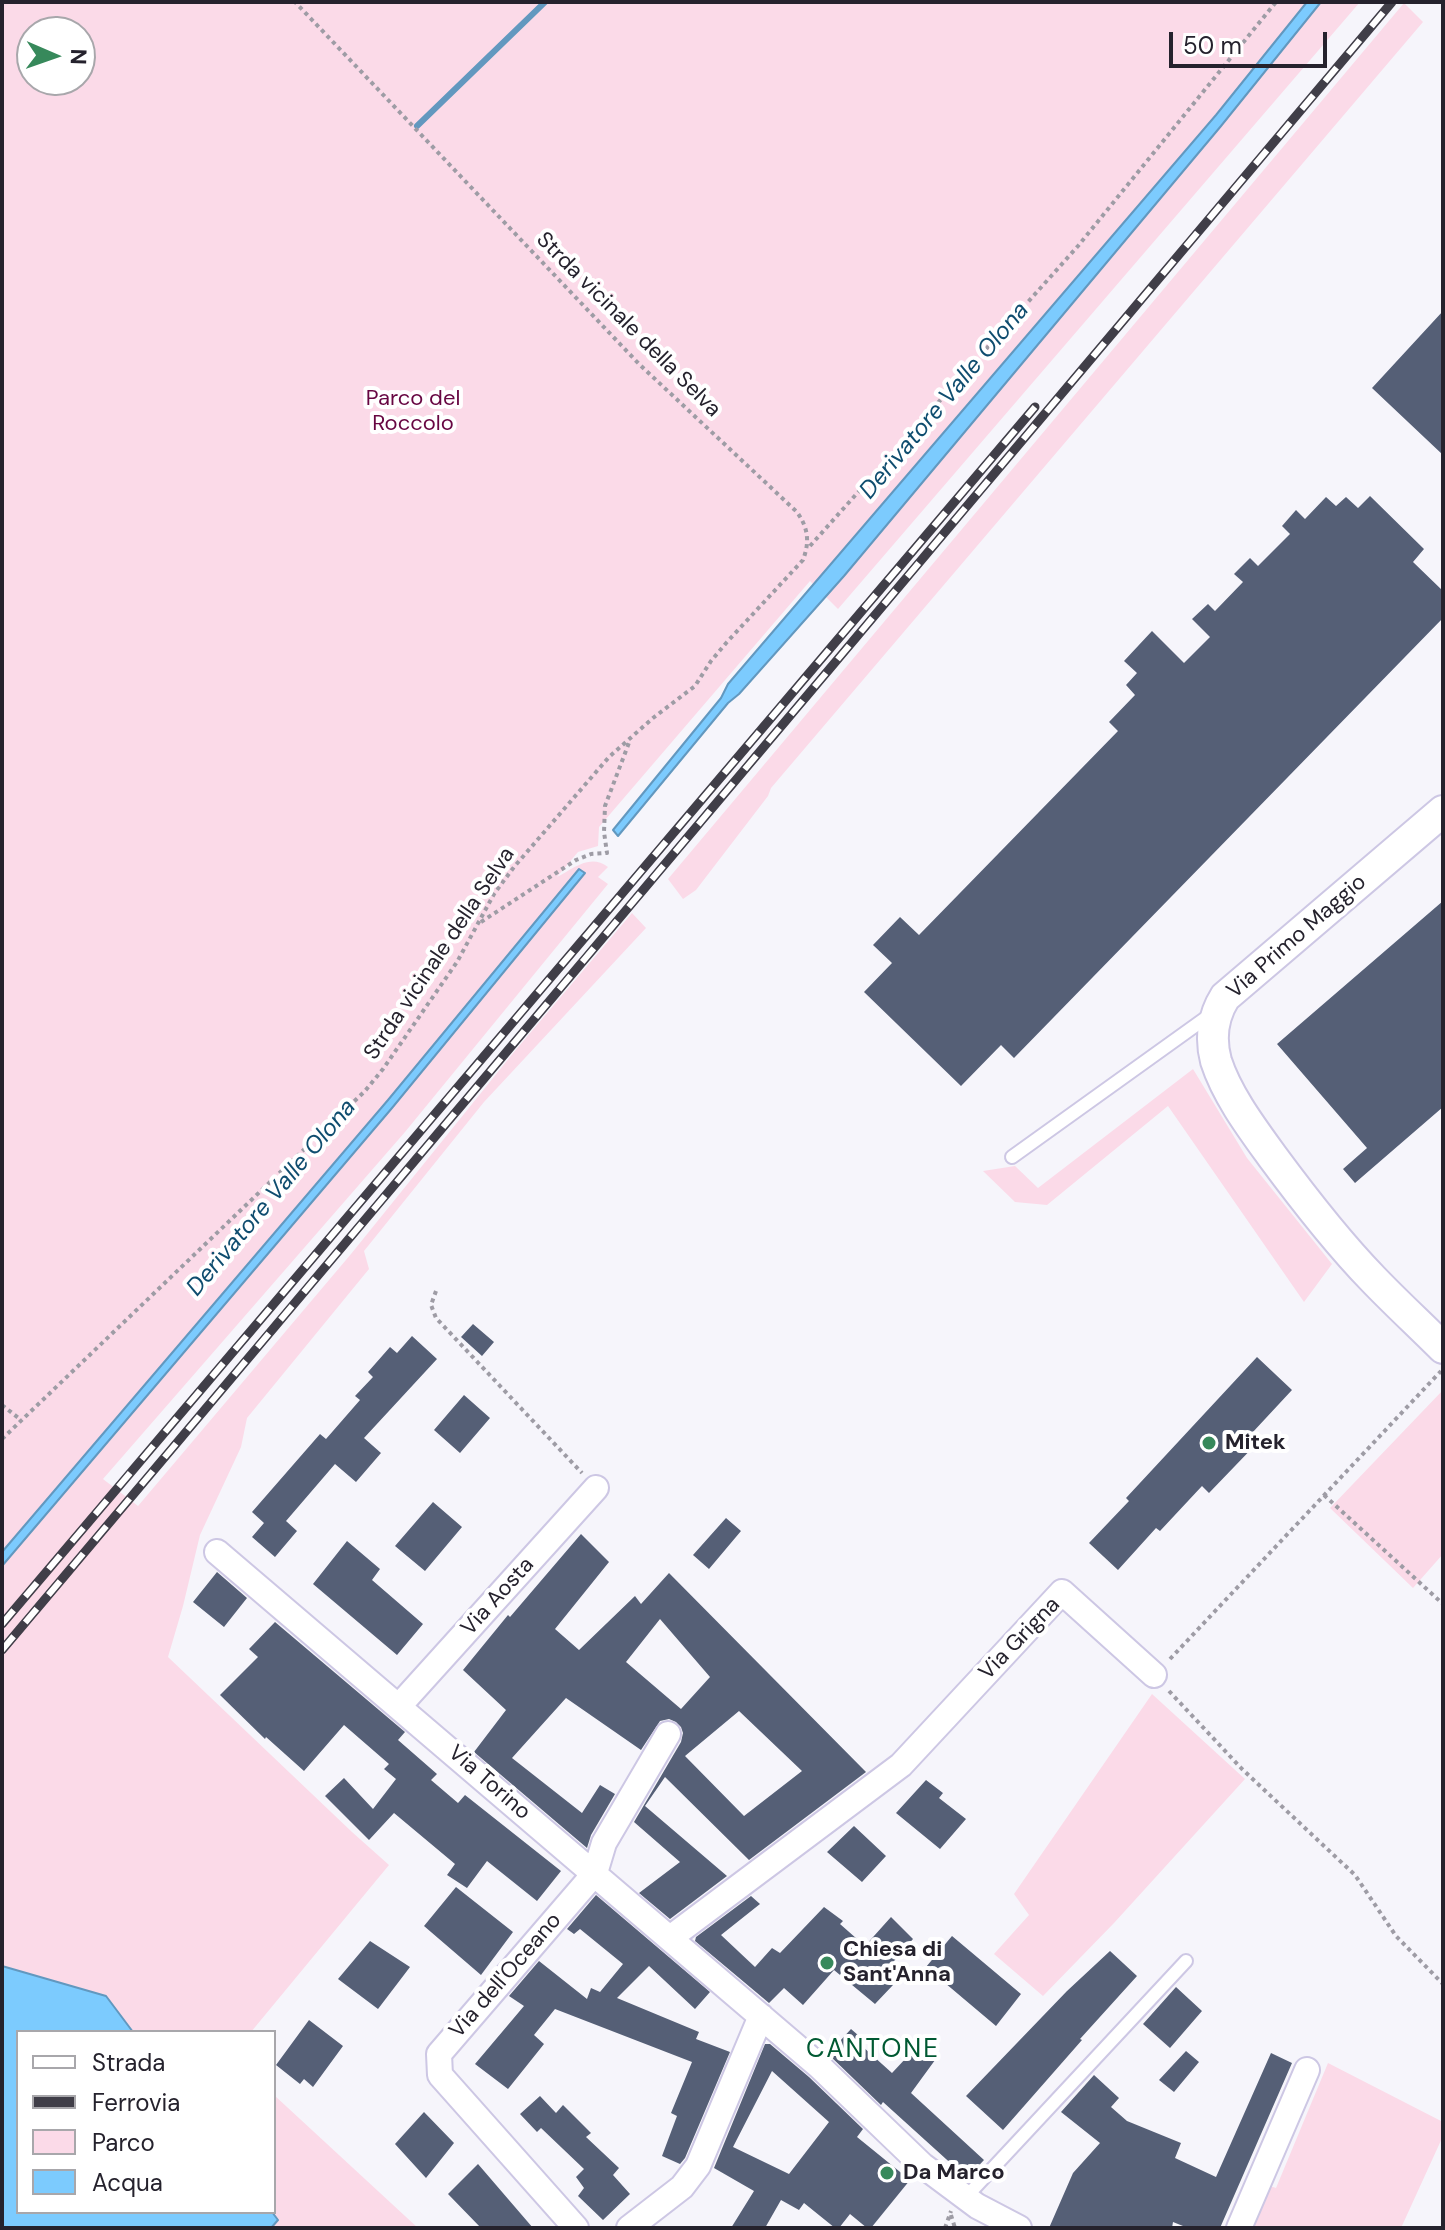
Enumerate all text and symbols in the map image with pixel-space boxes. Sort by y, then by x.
north arrow [16,16,96,96]
scale bar [1173,16,1331,66]
text: 50 m [1183,30,1242,61]
text: N [64,48,93,65]
street label: Strda vicinale della Selva [530,227,726,423]
water label: Derivatore Valle Olona [854,297,1036,505]
park label: Parco del Roccolo [366,386,460,438]
street label: Strda vicinale della Selva [359,843,521,1065]
street label: Via Primo Maggio [1222,869,1372,1005]
water label: Derivatore Valle Olona [181,1094,363,1302]
place label: Mitek [1225,1430,1286,1456]
marker: Mitek [1200,1434,1218,1452]
street label: Via Aosta [456,1552,540,1642]
street label: Via Grigna [974,1592,1066,1686]
street label: Via Torino [442,1740,536,1826]
street label: Via dell'Oceano [444,1908,568,2044]
place label: Chiesa di Sant'Anna [843,1937,951,1988]
marker: Chiesa di Sant'Anna [818,1954,836,1972]
legend [16,2030,276,2214]
district label: CANTONE [806,2034,940,2066]
text: Strada [92,2047,165,2078]
text: Ferrovia [92,2087,180,2118]
text: Parco [92,2127,155,2158]
place label: Da Marco [903,2160,1005,2186]
marker: Da Marco [878,2164,896,2182]
text: Acqua [92,2167,163,2198]

